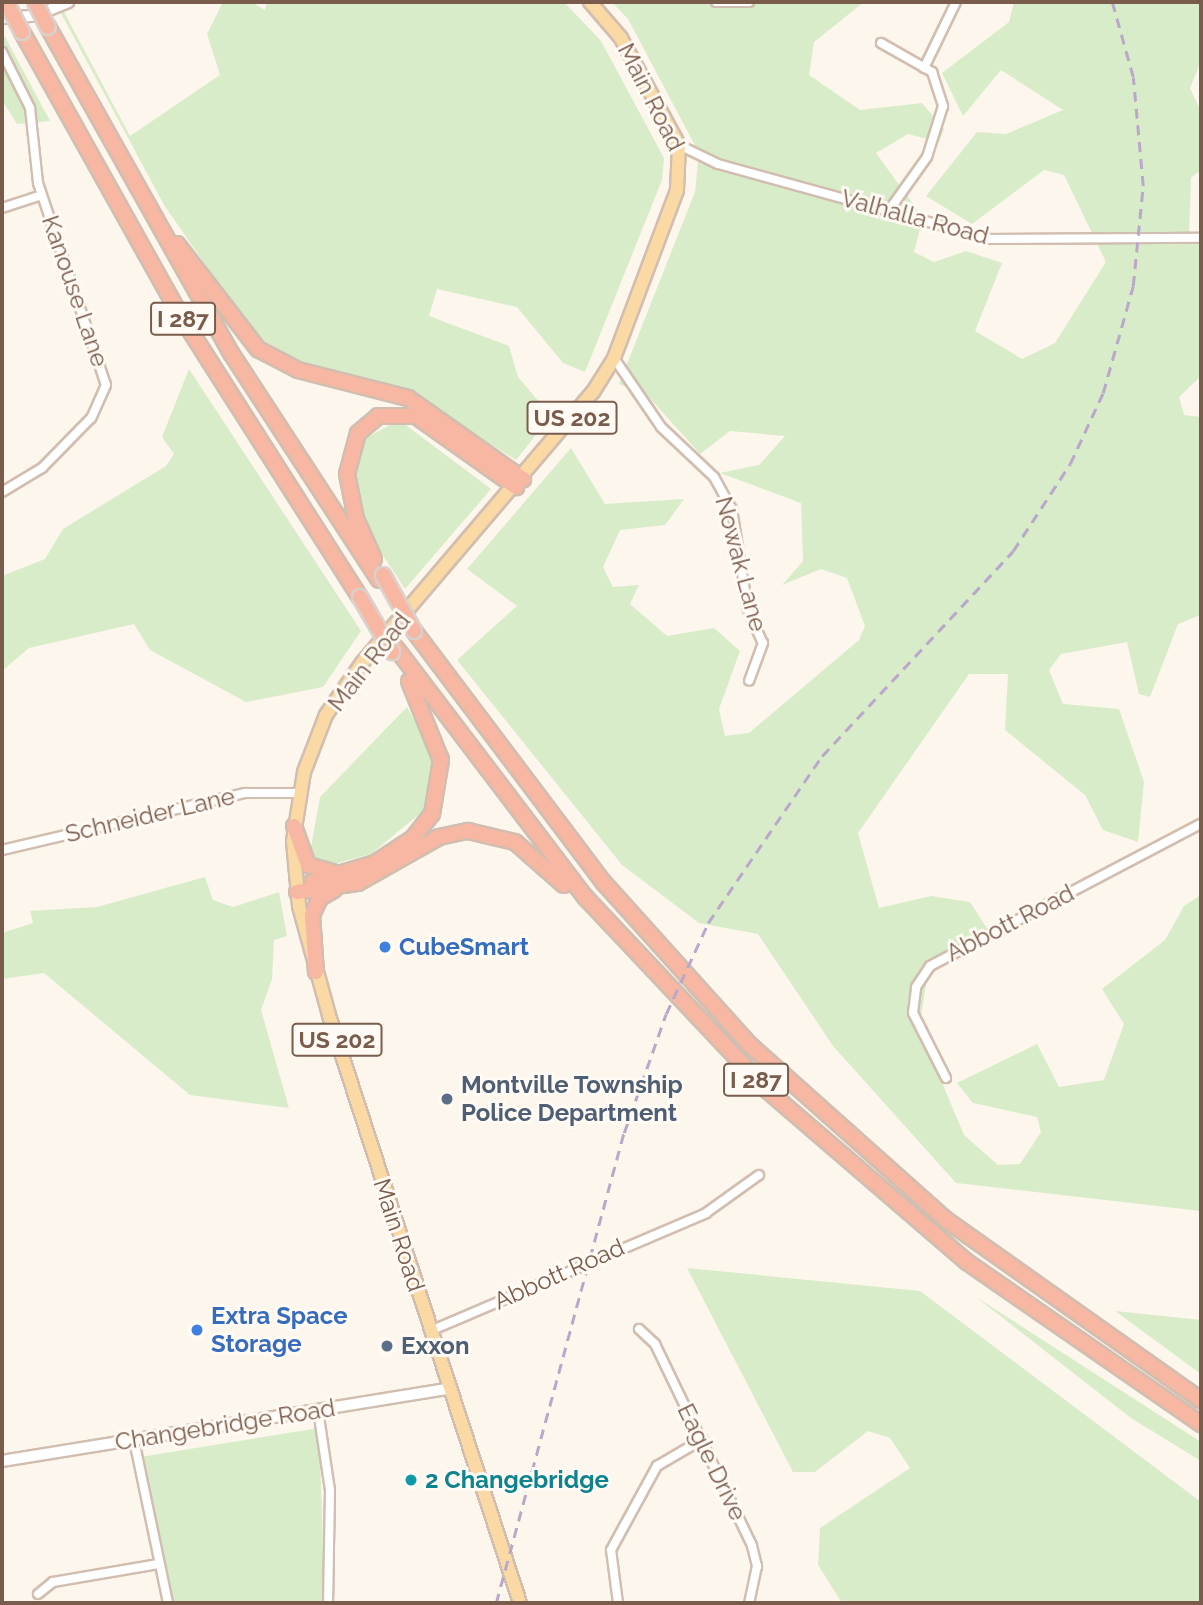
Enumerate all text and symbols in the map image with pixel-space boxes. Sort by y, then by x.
street label: Main Road [612,38,690,156]
street label: Valhalla Road [838,183,992,251]
street label: Kanouse Lane [36,212,114,370]
road number: I 287 [150,300,216,338]
road number: US 202 [526,398,618,438]
street label: Nowak Lane [709,493,773,635]
street label: Main Road [322,607,416,717]
street label: Schneider Lane [62,781,238,849]
street label: Abbott Road [941,878,1079,968]
place label: CubeSmart [399,933,529,961]
marker: CubeSmart [377,939,393,955]
road number: US 202 [292,1021,382,1060]
road number: I 287 [723,1060,789,1100]
place label: Montville Township Police Department [461,1071,683,1127]
marker: Montville Township Police Department [439,1091,455,1107]
street label: Main Road [367,1175,431,1295]
street label: Abbott Road [489,1232,629,1316]
place label: Extra Space Storage [211,1302,348,1358]
marker: Extra Space Storage [189,1322,205,1338]
place label: Exxon [401,1332,469,1360]
marker: Exxon [379,1338,395,1354]
street label: Changebridge Road [113,1393,337,1457]
street label: Eagle Drive [671,1399,753,1525]
place label: 2 Changebridge [425,1466,609,1494]
marker: 2 Changebridge [403,1472,419,1488]

